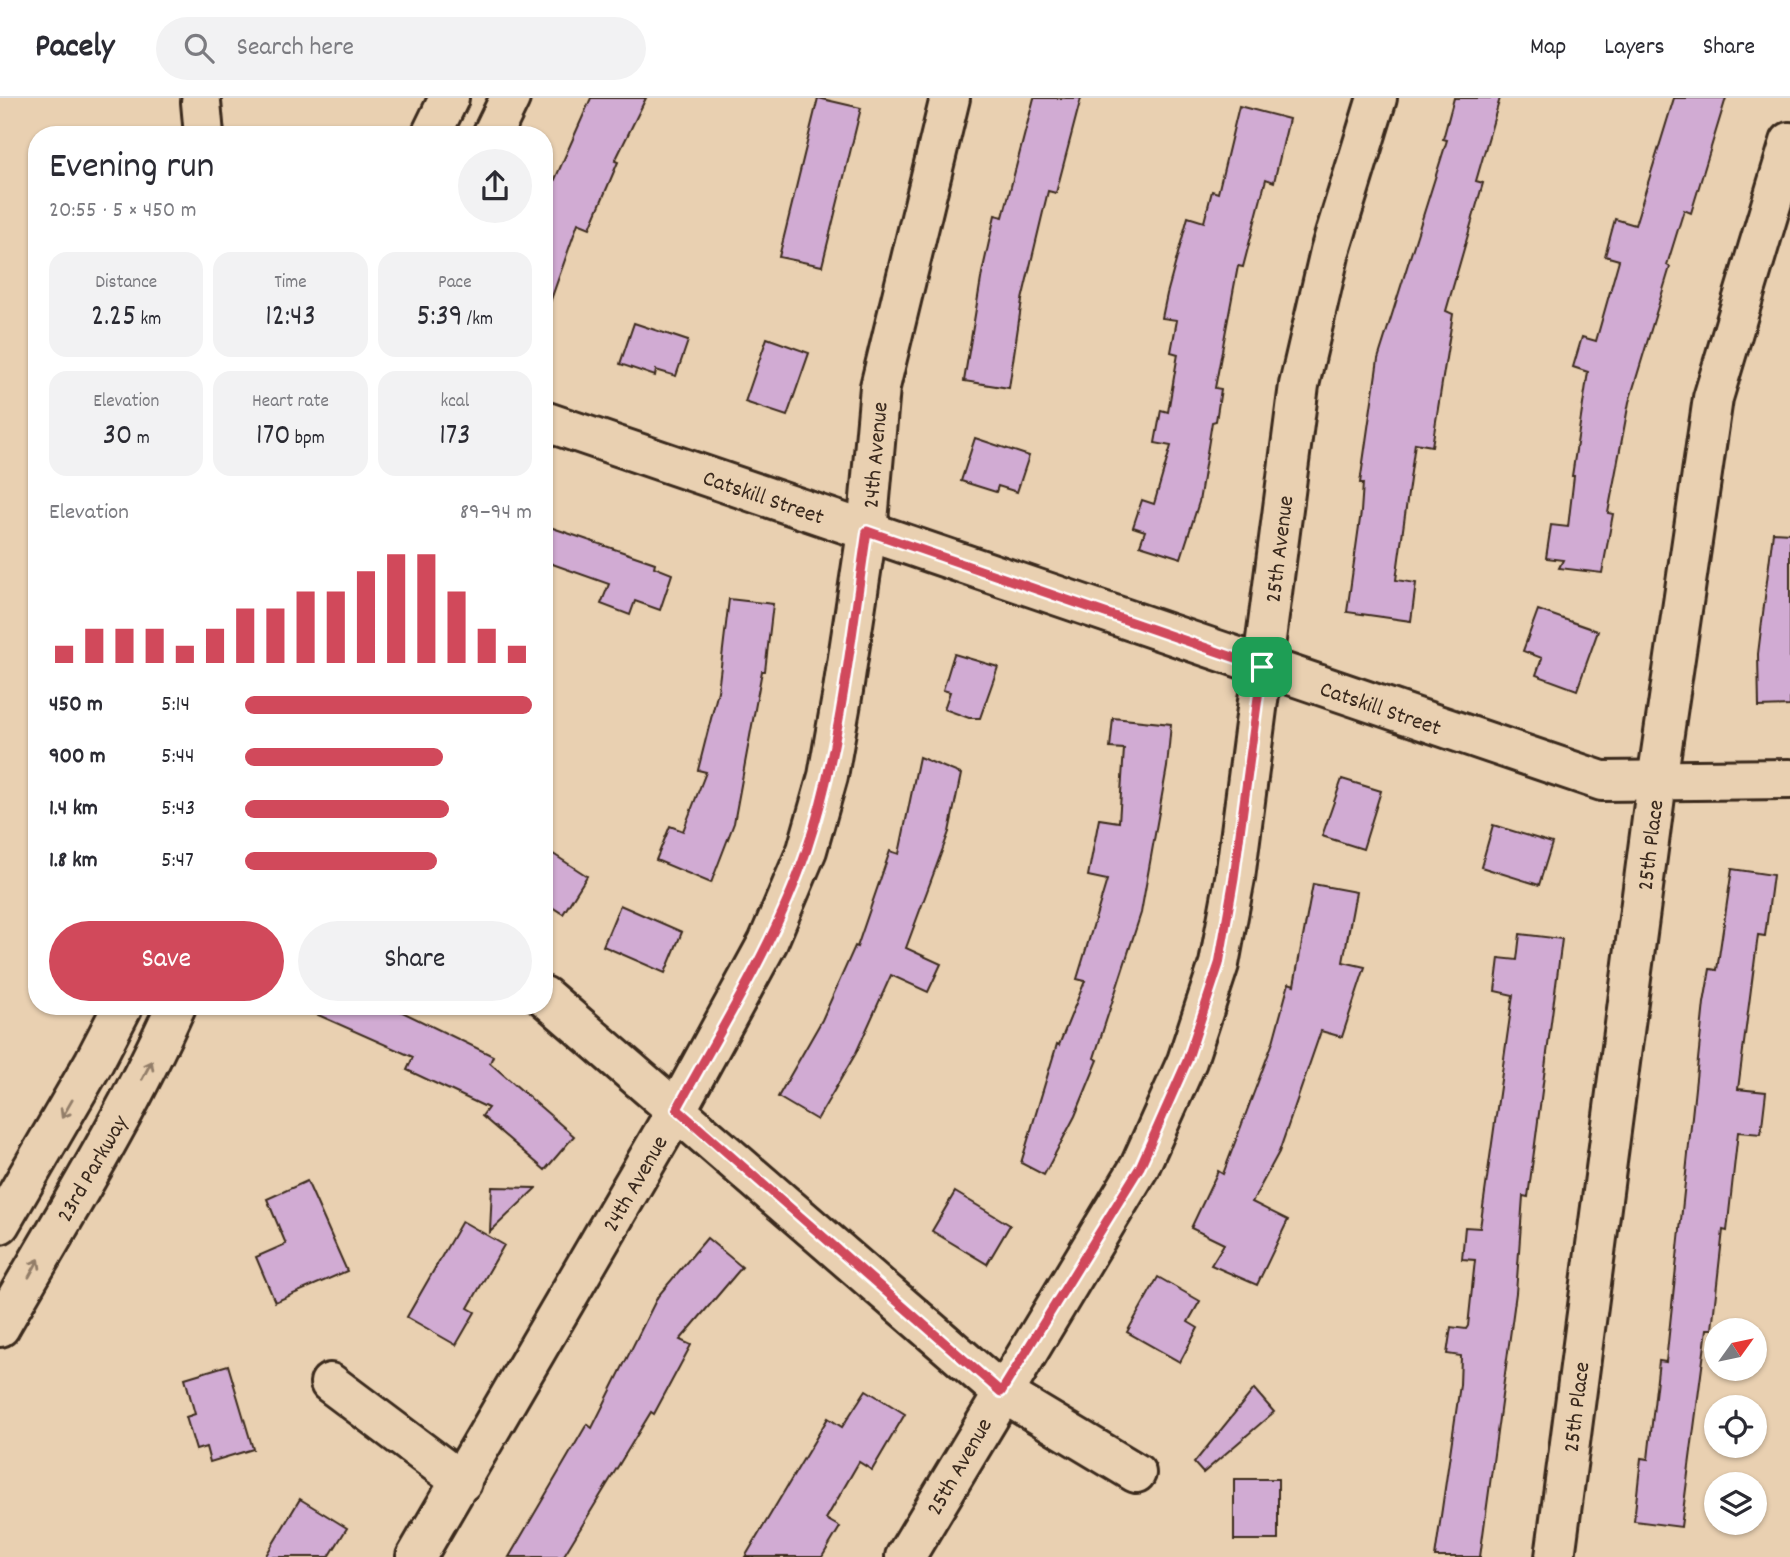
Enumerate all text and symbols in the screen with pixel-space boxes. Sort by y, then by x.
search box [156,17,646,80]
text: Pacely [35,25,114,72]
icon: search [180,29,218,67]
text: Search here [236,30,354,67]
text: Map [1530,31,1566,65]
text: Layers [1604,31,1665,65]
text: Share [1703,31,1755,65]
text: Evening run [49,141,214,196]
button: share [458,149,532,223]
text: 20:55 · 5 × 450 m [49,195,196,228]
text: Distance [95,270,157,297]
text: Time [274,270,307,297]
text: Pace [438,270,472,297]
text: 2.25 [91,297,136,340]
text: 12:43 [265,297,316,340]
text: 5:39 [417,297,462,340]
text: km [136,307,161,334]
text: /km [462,307,493,334]
text: Elevation [93,389,159,416]
text: Heart rate [252,389,329,416]
text: kcal [440,389,469,416]
street label: 24th Avenue [856,401,899,510]
text: 30 [103,416,132,459]
text: 170 [256,416,291,459]
text: 173 [439,416,471,459]
text: m [132,426,150,453]
text: bpm [291,426,325,453]
street label: Catskill Street [698,463,828,535]
street label: 25th Avenue [1259,494,1304,605]
text: Elevation [49,497,129,530]
text: 89–94 m [460,497,532,530]
pin [1232,637,1292,697]
icon: arrive [1243,648,1281,686]
street label: Catskill Street [1315,674,1445,746]
text: 450 m [49,689,103,722]
text: 5:14 [161,689,190,722]
text: 900 m [49,741,106,774]
text: 5:44 [161,741,195,774]
text: 1.4 km [49,793,98,826]
text: 5:43 [161,793,195,826]
street label: 25th Place [1631,798,1674,893]
text: 1.8 km [49,845,98,878]
text: 5:47 [161,845,194,878]
button: Save [49,921,284,1001]
button: Share [298,921,532,1001]
one-way arrow [140,1060,154,1081]
one-way arrow [60,1099,74,1119]
street label: 23rd Parkway [50,1109,138,1230]
street label: 24th Avenue [596,1130,678,1239]
one-way arrow [27,1258,41,1278]
north arrow [1704,1318,1768,1381]
map controls [1704,1318,1767,1535]
street label: 25th Place [1557,1360,1600,1455]
button: locate [1704,1395,1767,1458]
street label: 25th Avenue [920,1413,1002,1523]
button: layers [1704,1472,1767,1535]

